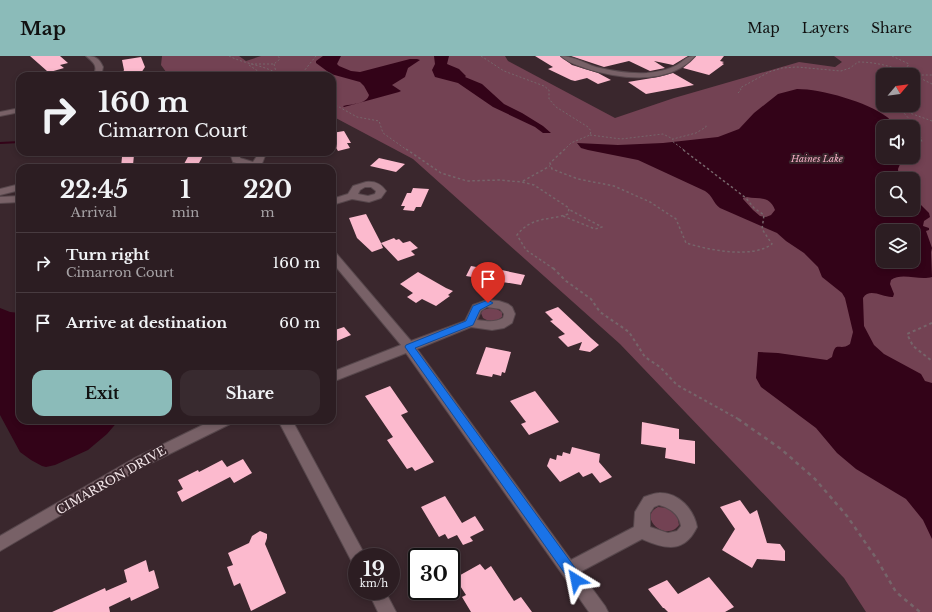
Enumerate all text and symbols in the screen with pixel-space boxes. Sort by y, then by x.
text: Map [20,17,66,40]
text: Map [747,19,780,37]
text: Layers [802,19,849,37]
text: Share [871,19,912,37]
north arrow [876,68,920,112]
map controls [876,68,920,268]
text: 160 m [98,85,189,120]
icon: right [32,88,84,140]
text: Cimarron Court [98,120,248,142]
button: sound [876,120,920,164]
water label: Haines Lake [790,153,843,164]
button: search [876,172,920,216]
text: 22:45 [60,175,128,204]
text: 1 [180,175,191,204]
text: 220 [243,175,292,204]
text: Arrival [71,204,117,221]
text: min [172,204,199,221]
text: m [261,204,275,221]
button: layers [876,224,920,268]
text: Turn right [66,245,149,264]
icon: right [32,252,54,274]
text: 160 m [273,253,320,272]
pin [471,262,505,303]
text: Cimarron Court [66,264,174,281]
icon: arrive [477,268,499,290]
icon: arrive [32,312,54,334]
text: Arrive at destination [66,313,227,332]
text: 60 m [279,313,320,332]
button: Exit [32,370,172,416]
button: Share [180,370,320,416]
street label: CIMARRON DRIVE [54,442,169,518]
speed limit sign: 30 [408,548,460,600]
text: 19 [363,557,385,581]
position arrow [555,559,597,601]
text: km/h [360,577,388,590]

